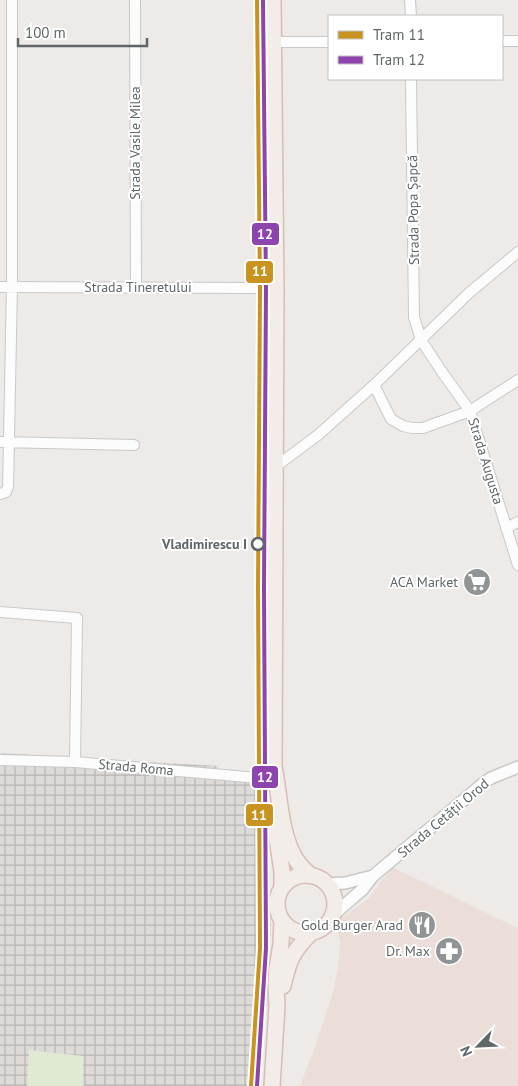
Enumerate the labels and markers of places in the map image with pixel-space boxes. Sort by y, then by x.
place label: Vladimirescu I [161,535,247,553]
marker: Vladimirescu I [251,537,265,551]
supermarket icon: ACA Market [462,567,492,597]
place label: ACA Market [390,573,458,591]
restaurant icon: Gold Burger Arad [407,910,437,940]
place label: Gold Burger Arad [301,916,403,934]
pharmacy icon: Dr. Max [434,936,464,966]
place label: Dr. Max [386,942,430,960]

